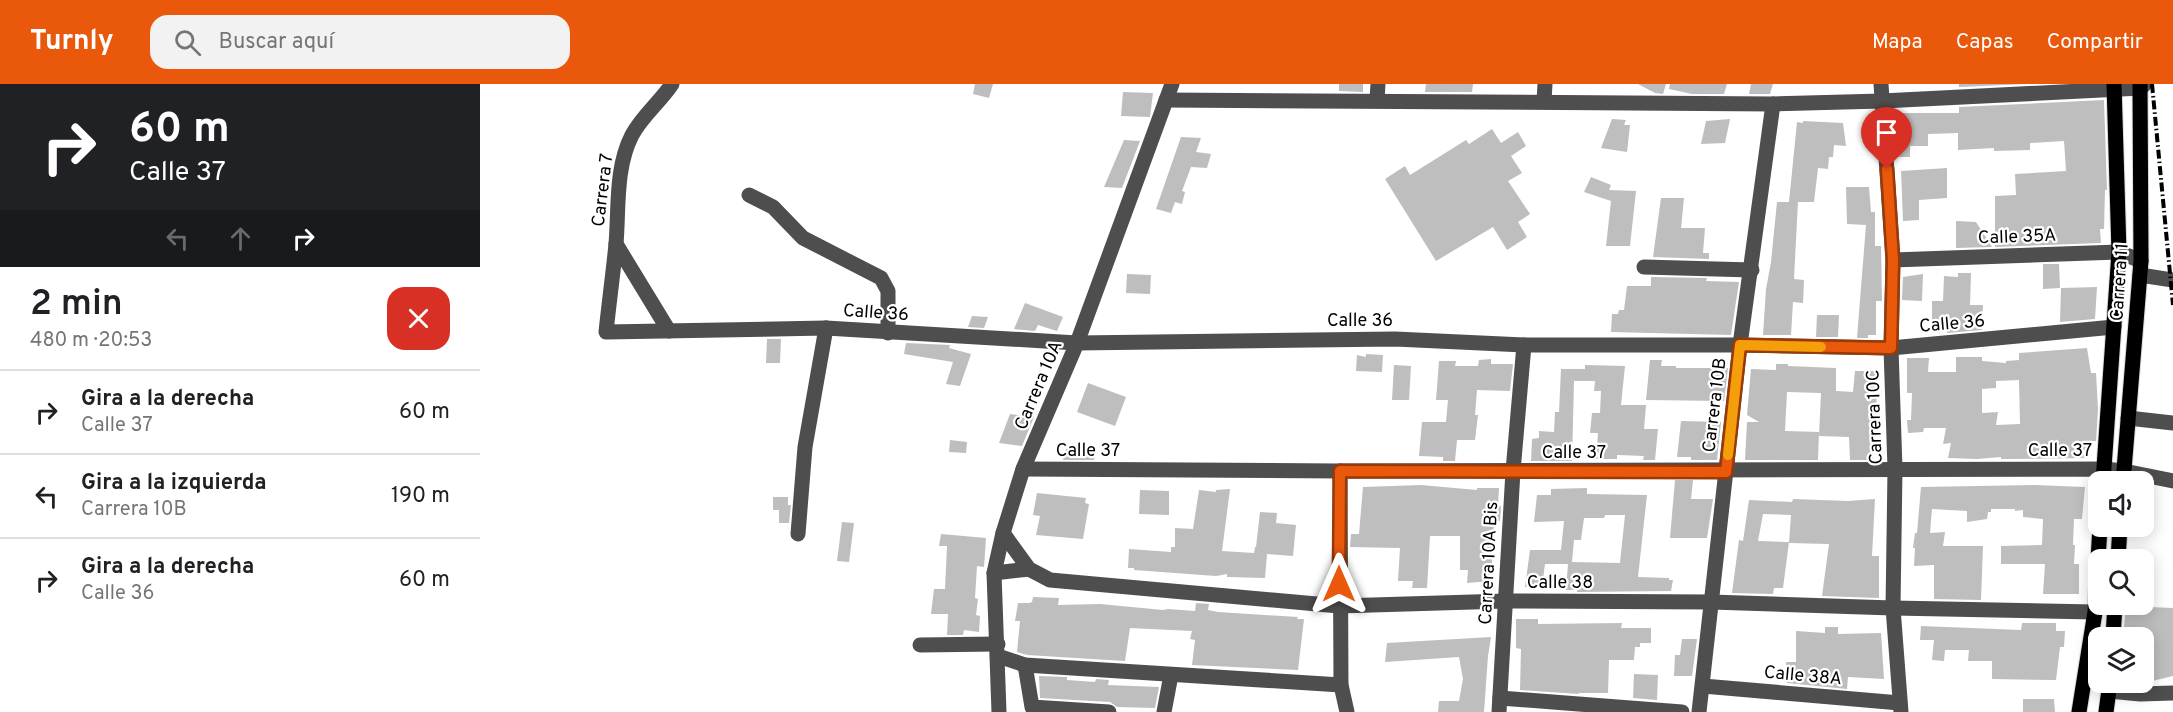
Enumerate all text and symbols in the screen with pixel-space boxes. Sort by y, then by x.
search box [150,15,570,69]
text: Turnly [30,24,114,60]
icon: search [171,26,204,59]
text: Buscar aquí [219,29,334,56]
text: Mapa [1872,29,1923,56]
text: Capas [1956,29,2014,56]
text: Compartir [2047,29,2143,56]
text: 60 m [129,104,230,157]
pin [1861,107,1912,169]
icon: right [30,108,108,186]
icon: arrive [1870,116,1903,149]
street label: Carrera 7 [588,152,619,228]
text: Calle 37 [129,156,226,190]
icon: left [161,222,194,255]
icon: ahead [224,222,257,255]
icon: right [287,222,320,255]
street label: Calle 35A [1978,225,2057,250]
street label: Carrera 11 [2106,242,2135,322]
text: 2 min [30,282,123,328]
button: close [387,287,450,350]
street label: Calle 36 [842,300,910,327]
street label: Calle 36 [1327,310,1393,333]
street label: Calle 36 [1918,310,1986,339]
text: 480 m · 20:53 [30,328,152,354]
street label: Carrera 10A [1010,337,1069,434]
street label: Carrera 10B [1698,357,1733,454]
street label: Carrera 10C [1862,369,1889,465]
text: Gira a la derecha [81,386,254,413]
icon: right [30,396,63,429]
text: 60 m [399,399,450,426]
text: Calle 37 [81,413,153,439]
street label: Calle 37 [1056,440,1120,463]
street label: Calle 37 [2028,440,2092,463]
street label: Calle 37 [1542,442,1606,465]
text: Gira a la izquierda [81,470,267,497]
map controls [2088,471,2154,693]
button: sound [2088,471,2154,537]
icon: left [30,480,63,513]
text: 190 m [391,483,450,510]
text: Carrera 10B [81,497,187,523]
street label: Carrera 10A Bis [1475,501,1504,625]
button: search [2088,549,2154,615]
position arrow [1307,552,1371,616]
text: Gira a la derecha [81,554,254,581]
icon: right [30,564,63,597]
text: 60 m [399,567,450,594]
street label: Calle 38 [1527,572,1593,595]
text: Calle 36 [81,581,154,607]
button: layers [2088,627,2154,693]
street label: Calle 38A [1763,662,1843,691]

